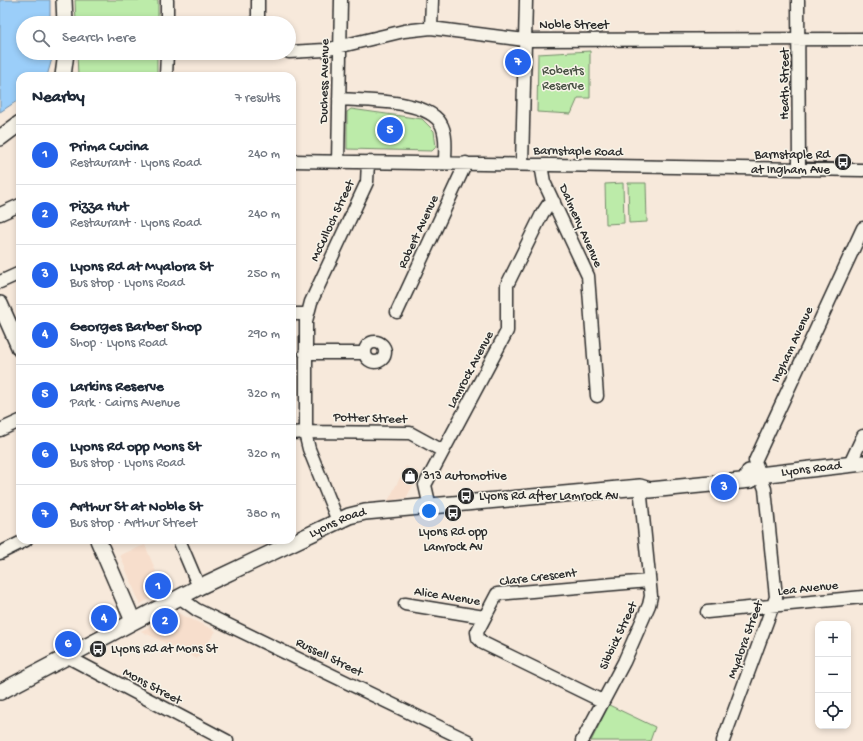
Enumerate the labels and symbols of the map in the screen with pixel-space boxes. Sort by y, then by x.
street label: Noble Street [539,18,610,33]
street label: Duchess Avenue [317,38,333,124]
pin: 7 [505,47,531,77]
street label: Heath Street [778,47,793,120]
park label: Roberts Reserve [542,64,585,94]
pin: 5 [377,115,403,145]
street label: Barnstaple Road [532,144,624,160]
place label: Barnstaple Rd at Ingham Ave [751,148,831,178]
bus stop icon: Barnstaple Rd at Ingham Ave [833,152,853,172]
street label: McCulloch Street [308,176,359,264]
street label: Dalmeny Avenue [555,181,605,270]
street label: Robert Avenue [395,193,443,271]
street label: Ingham Avenue [769,304,817,385]
street label: Lamrock Avenue [444,329,498,411]
street label: Potter Street [332,410,409,428]
street label: Lyons Road [780,458,843,480]
shop icon: 313 automotive [400,466,420,486]
place label: 313 automotive [422,469,507,484]
pin: 3 [711,472,737,502]
bus stop icon: Lyons Rd after Lamrock Av [456,486,476,506]
place label: Lyons Rd after Lamrock Av [479,489,619,504]
your location [419,501,439,521]
bus stop icon: Lyons Rd opp Lamrock Av [443,503,463,523]
street label: Lyons Road [307,504,369,541]
place label: Lyons Rd opp Lamrock Av [419,525,488,555]
street label: Clare Crescent [499,566,579,590]
pin: 1 [145,571,171,601]
street label: Lea Avenue [777,578,839,600]
street label: Alice Avenue [413,584,481,610]
street label: Myalora Street [725,597,768,681]
street label: Sibbick Street [597,598,642,672]
pin: 4 [91,603,117,633]
pin: 2 [152,606,178,636]
pin: 6 [55,629,81,659]
street label: Russell Street [293,635,366,681]
bus stop icon: Lyons Rd at Mons St [88,639,108,659]
place label: Lyons Rd at Mons St [111,642,219,657]
street label: Mons Street [120,665,185,710]

